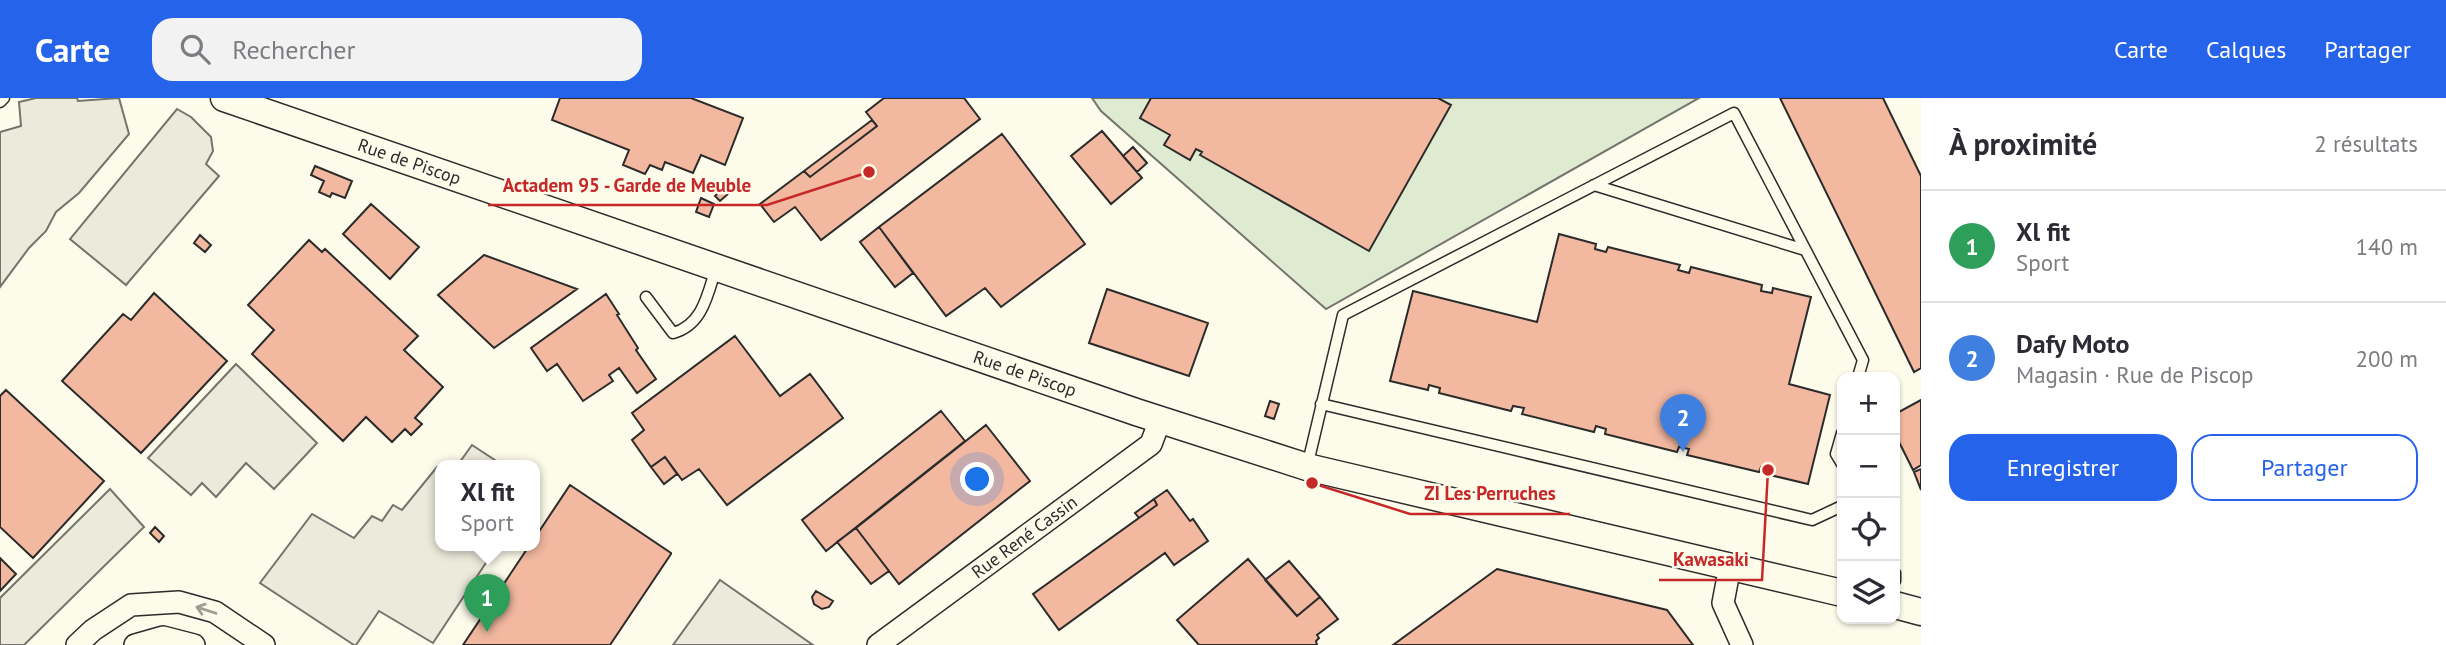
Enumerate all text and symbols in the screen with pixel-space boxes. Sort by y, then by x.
search box [152,18,642,81]
text: Carte [35,28,110,71]
icon: search [176,30,214,68]
text: Rechercher [232,33,355,66]
text: Carte [2114,34,2168,65]
text: Calques [2206,34,2286,65]
text: Partager [2324,34,2411,65]
text: À proximité [1949,124,2097,163]
text: 2 résultats [2314,129,2418,158]
street label: Rue de Piscop [355,133,464,190]
callout: Actadem 95 - Garde de Meuble [488,165,767,205]
text: Actadem 95 - Garde de Meuble [503,173,751,197]
text: Xl fit [2016,215,2070,248]
text: 1 [1965,232,1979,261]
text: 140 m [2356,232,2418,261]
text: Sport [2016,248,2069,277]
text: Dafy Moto [2016,327,2129,360]
text: 2 [1965,344,1979,373]
text: 200 m [2356,344,2418,373]
street label: Rue de Piscop [970,345,1080,402]
text: Magasin · Rue de Piscop [2016,360,2253,389]
map controls [1837,372,1900,624]
button: + [1837,372,1900,435]
pin: 2 [1660,394,1706,452]
button: Enregistrer [1949,434,2177,501]
button: Partager [2191,434,2418,501]
button: − [1837,435,1900,498]
popup [435,460,540,551]
your location [960,462,994,496]
callout: ZI Les Perruches [1410,474,1570,514]
text: Xl fit [460,475,515,508]
text: ZI Les Perruches [1424,481,1556,505]
street label: Rue René Cassin [967,490,1082,583]
button: locate [1837,498,1900,561]
text: Sport [460,508,514,537]
callout: Kawasaki [1659,540,1762,580]
text: Kawasaki [1673,547,1749,571]
button: layers [1837,561,1900,624]
pin: 1 [464,574,510,632]
one-way arrow [195,603,217,615]

